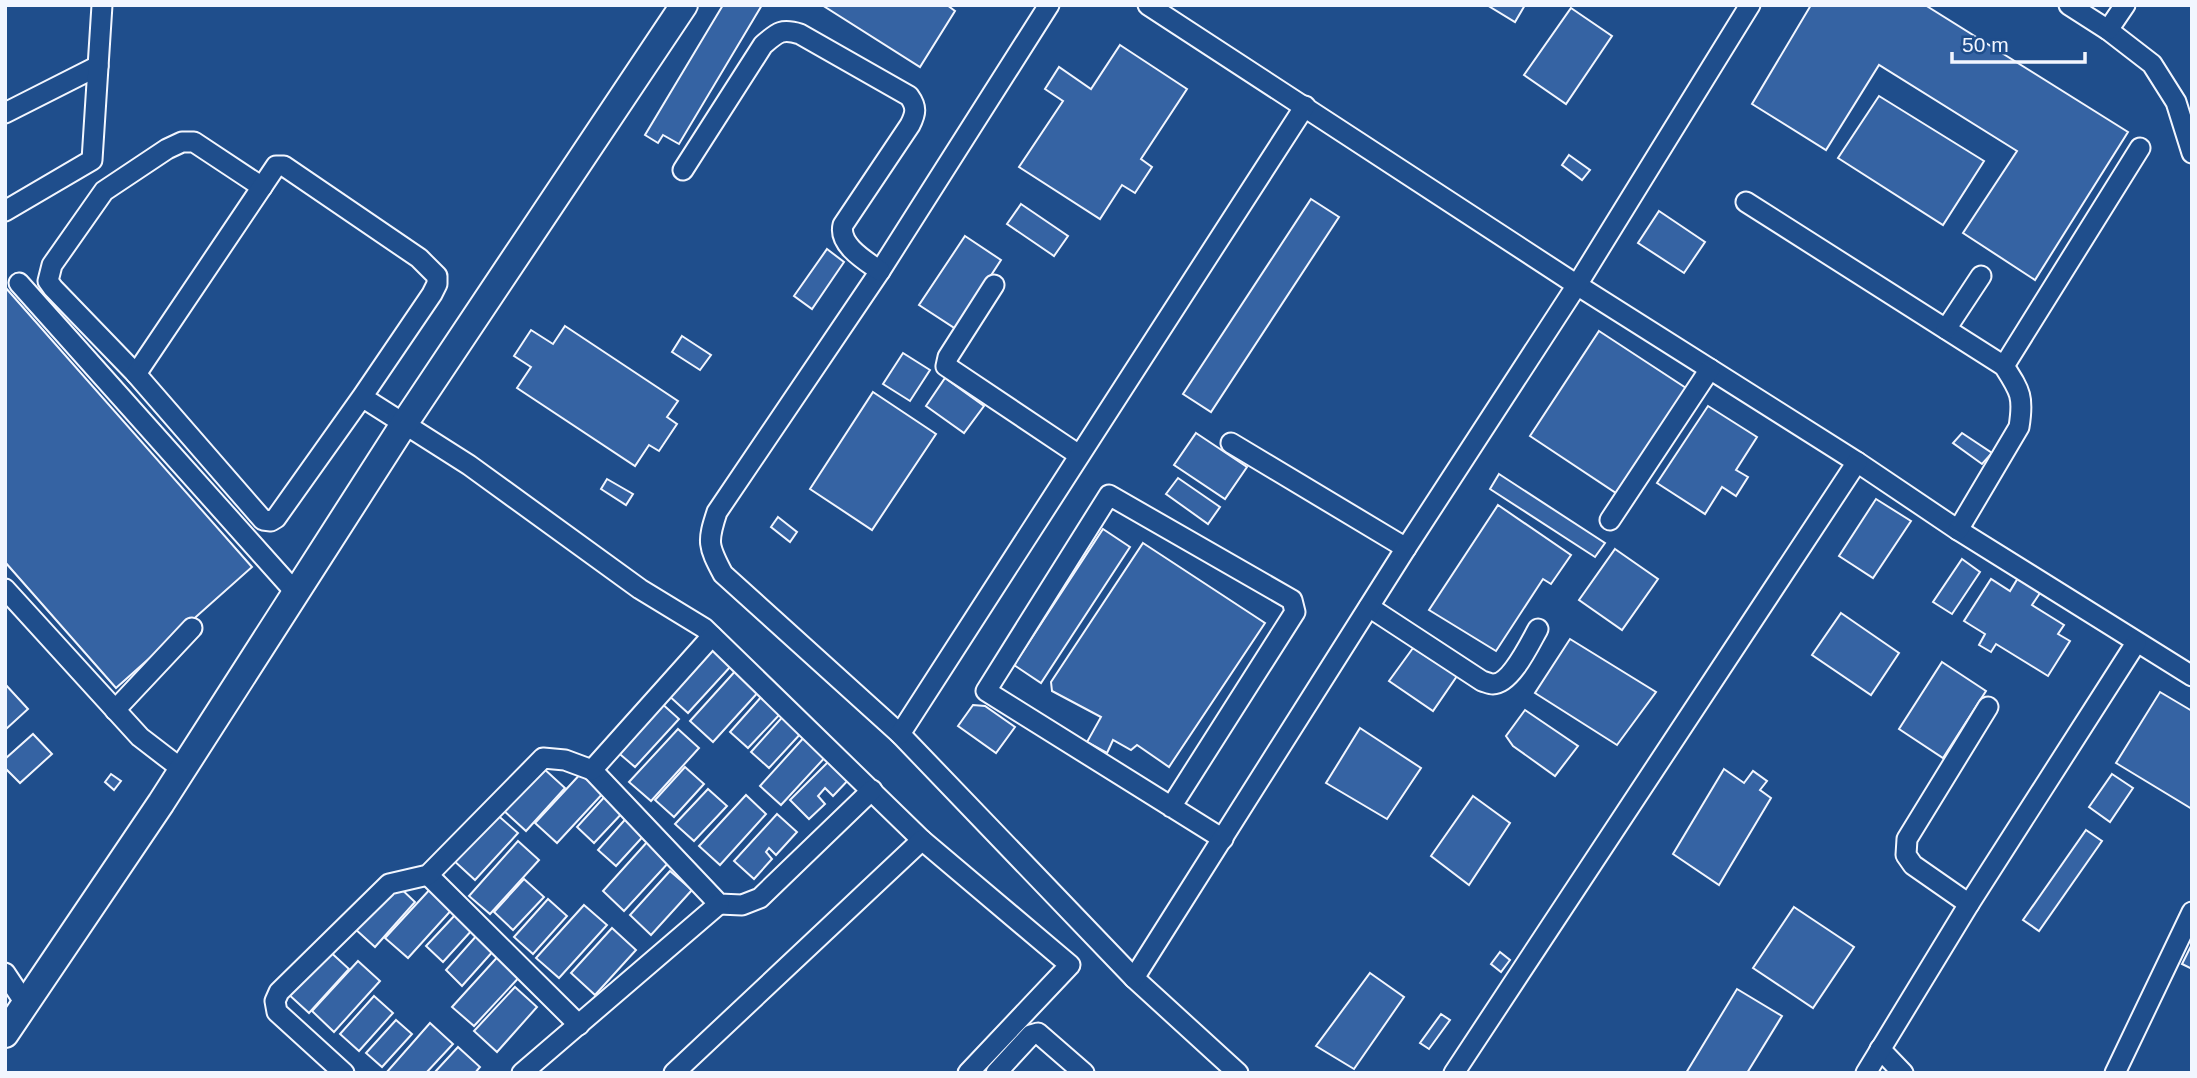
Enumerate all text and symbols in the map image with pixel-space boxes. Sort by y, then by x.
scale bar [1952,21,2085,65]
text: 50 m [1962,33,2009,56]

